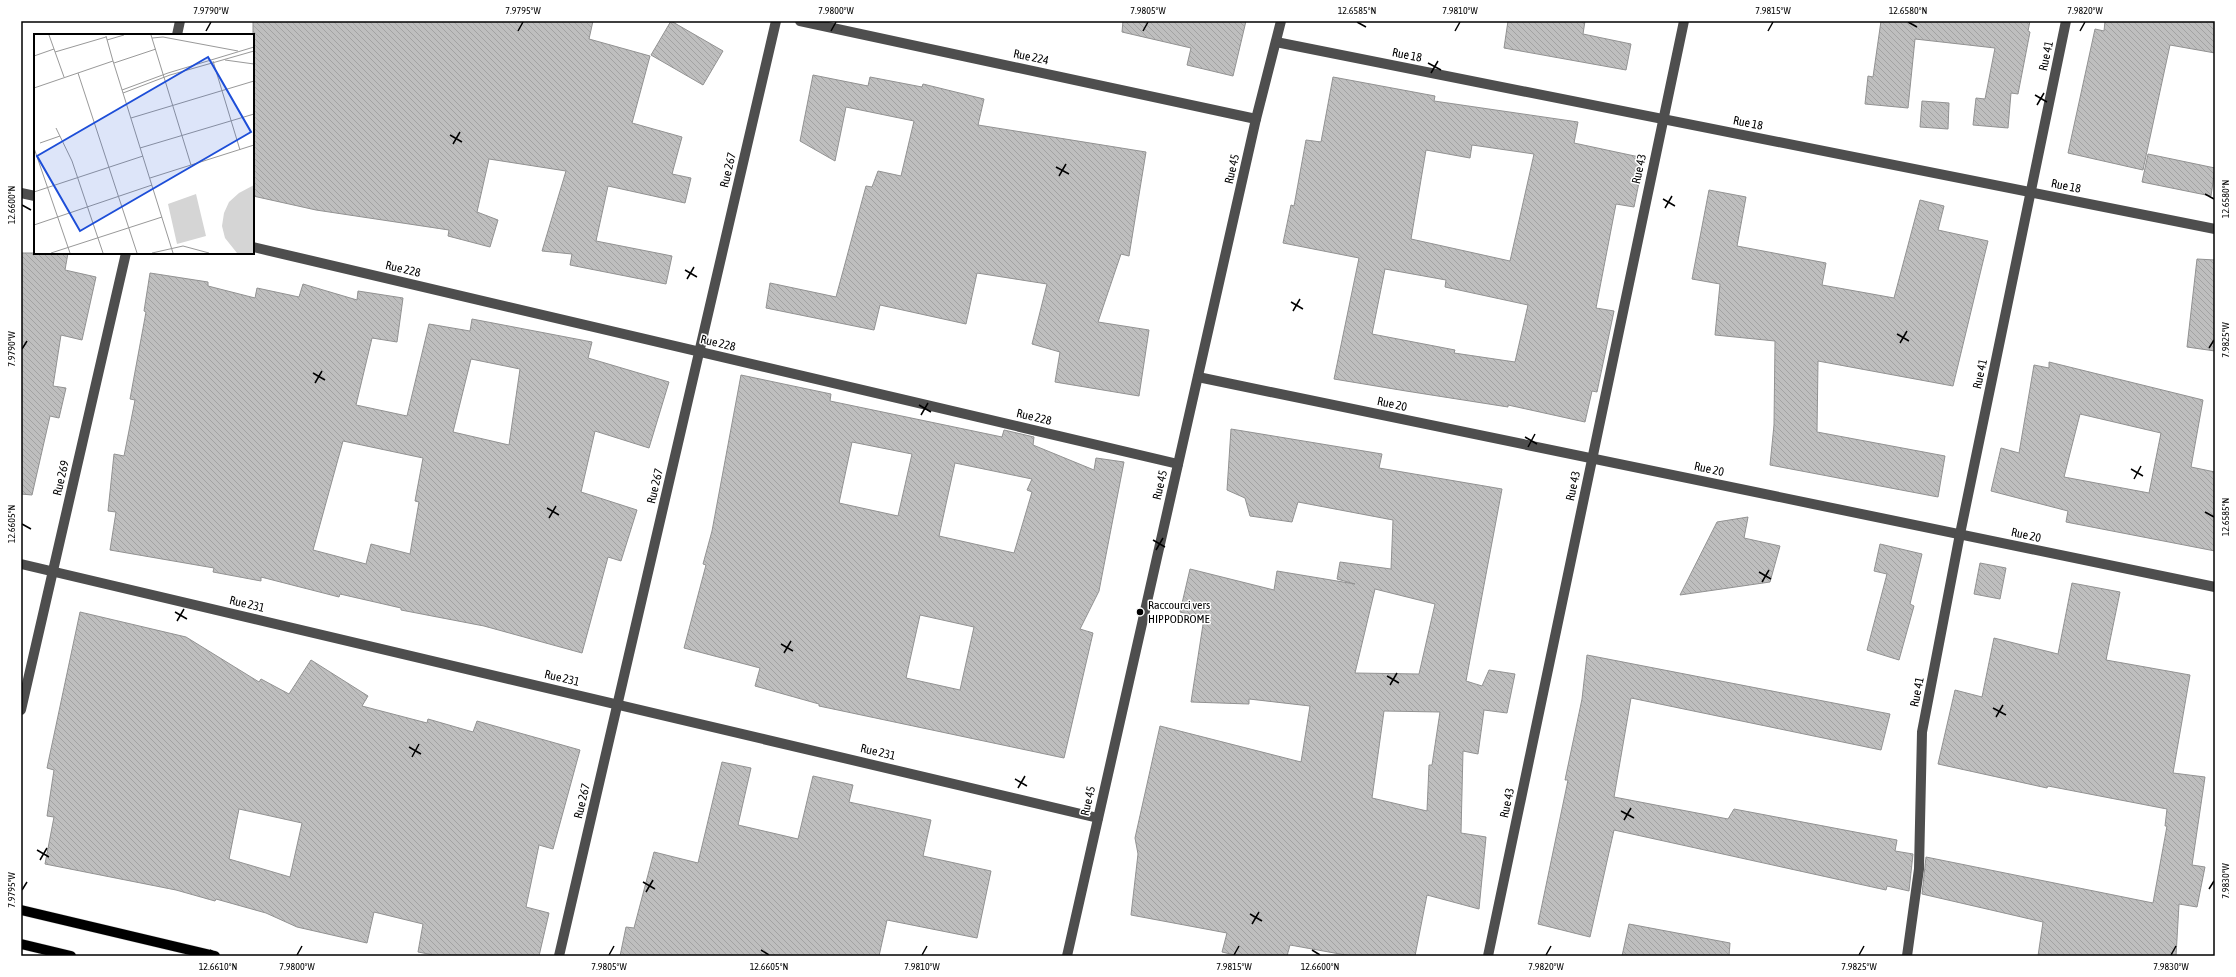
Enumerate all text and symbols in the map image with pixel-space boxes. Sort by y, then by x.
text: 7.9790°W [193,5,229,16]
text: 7.9795°W [505,5,541,16]
text: 7.9800°W [818,5,854,16]
text: 7.9805°W [1130,5,1166,16]
text: 12.6585°N [1338,5,1376,16]
text: 7.9810°W [1442,5,1478,16]
text: 7.9815°W [1755,5,1791,16]
text: 12.6580°N [1889,5,1927,16]
text: 7.9820°W [2067,5,2103,16]
inset map [34,34,254,254]
street label: Rue 41 [2036,39,2056,72]
street label: Rue 18 [1391,45,1423,65]
street label: Rue 224 [1012,46,1050,68]
street label: Rue 18 [1732,113,1764,133]
street label: Rue 267 [717,151,739,189]
street label: Rue 45 [1222,153,1242,185]
street label: Rue 43 [1629,153,1649,185]
street label: Rue 18 [2050,176,2082,196]
text: 12.6580°N [2220,180,2231,218]
text: 12.6600°N [6,186,17,224]
street label: Rue 228 [384,258,422,280]
text: 7.9825°W [2220,322,2231,358]
text: 7.9790°W [6,331,17,367]
street label: Rue 228 [699,332,737,354]
street label: Rue 41 [1970,357,1990,390]
street label: Rue 20 [1376,394,1409,414]
street label: Rue 228 [1015,406,1053,428]
street label: Rue 269 [50,459,72,497]
street label: Rue 20 [1693,459,1726,479]
street label: Rue 267 [644,467,666,505]
street label: Rue 45 [1150,469,1170,501]
street label: Rue 43 [1563,470,1583,502]
text: 12.6585°N [2220,498,2231,536]
text: 12.6605°N [6,505,17,543]
street label: Rue 20 [2010,525,2043,545]
street label: Rue 231 [228,593,266,615]
place label: Raccourci vers HIPPODROME [1148,598,1210,626]
marker: Raccourci vers HIPPODROME [1135,607,1145,617]
street label: Rue 231 [543,667,581,689]
street label: Rue 41 [1907,676,1927,708]
street label: Rue 231 [859,741,897,763]
street label: Rue 267 [571,782,593,820]
street label: Rue 45 [1078,785,1098,817]
street label: Rue 43 [1497,787,1517,819]
text: 7.9830°W [2220,863,2231,899]
text: 7.9795°W [6,872,17,908]
text: 12.6610°N [199,961,237,972]
text: 7.9800°W [279,961,315,972]
text: 7.9805°W [591,961,627,972]
text: 12.6605°N [750,961,788,972]
text: 7.9810°W [904,961,940,972]
text: 7.9815°W [1216,961,1252,972]
text: 12.6600°N [1301,961,1339,972]
text: 7.9820°W [1528,961,1564,972]
text: 7.9825°W [1841,961,1877,972]
text: 7.9830°W [2153,961,2189,972]

